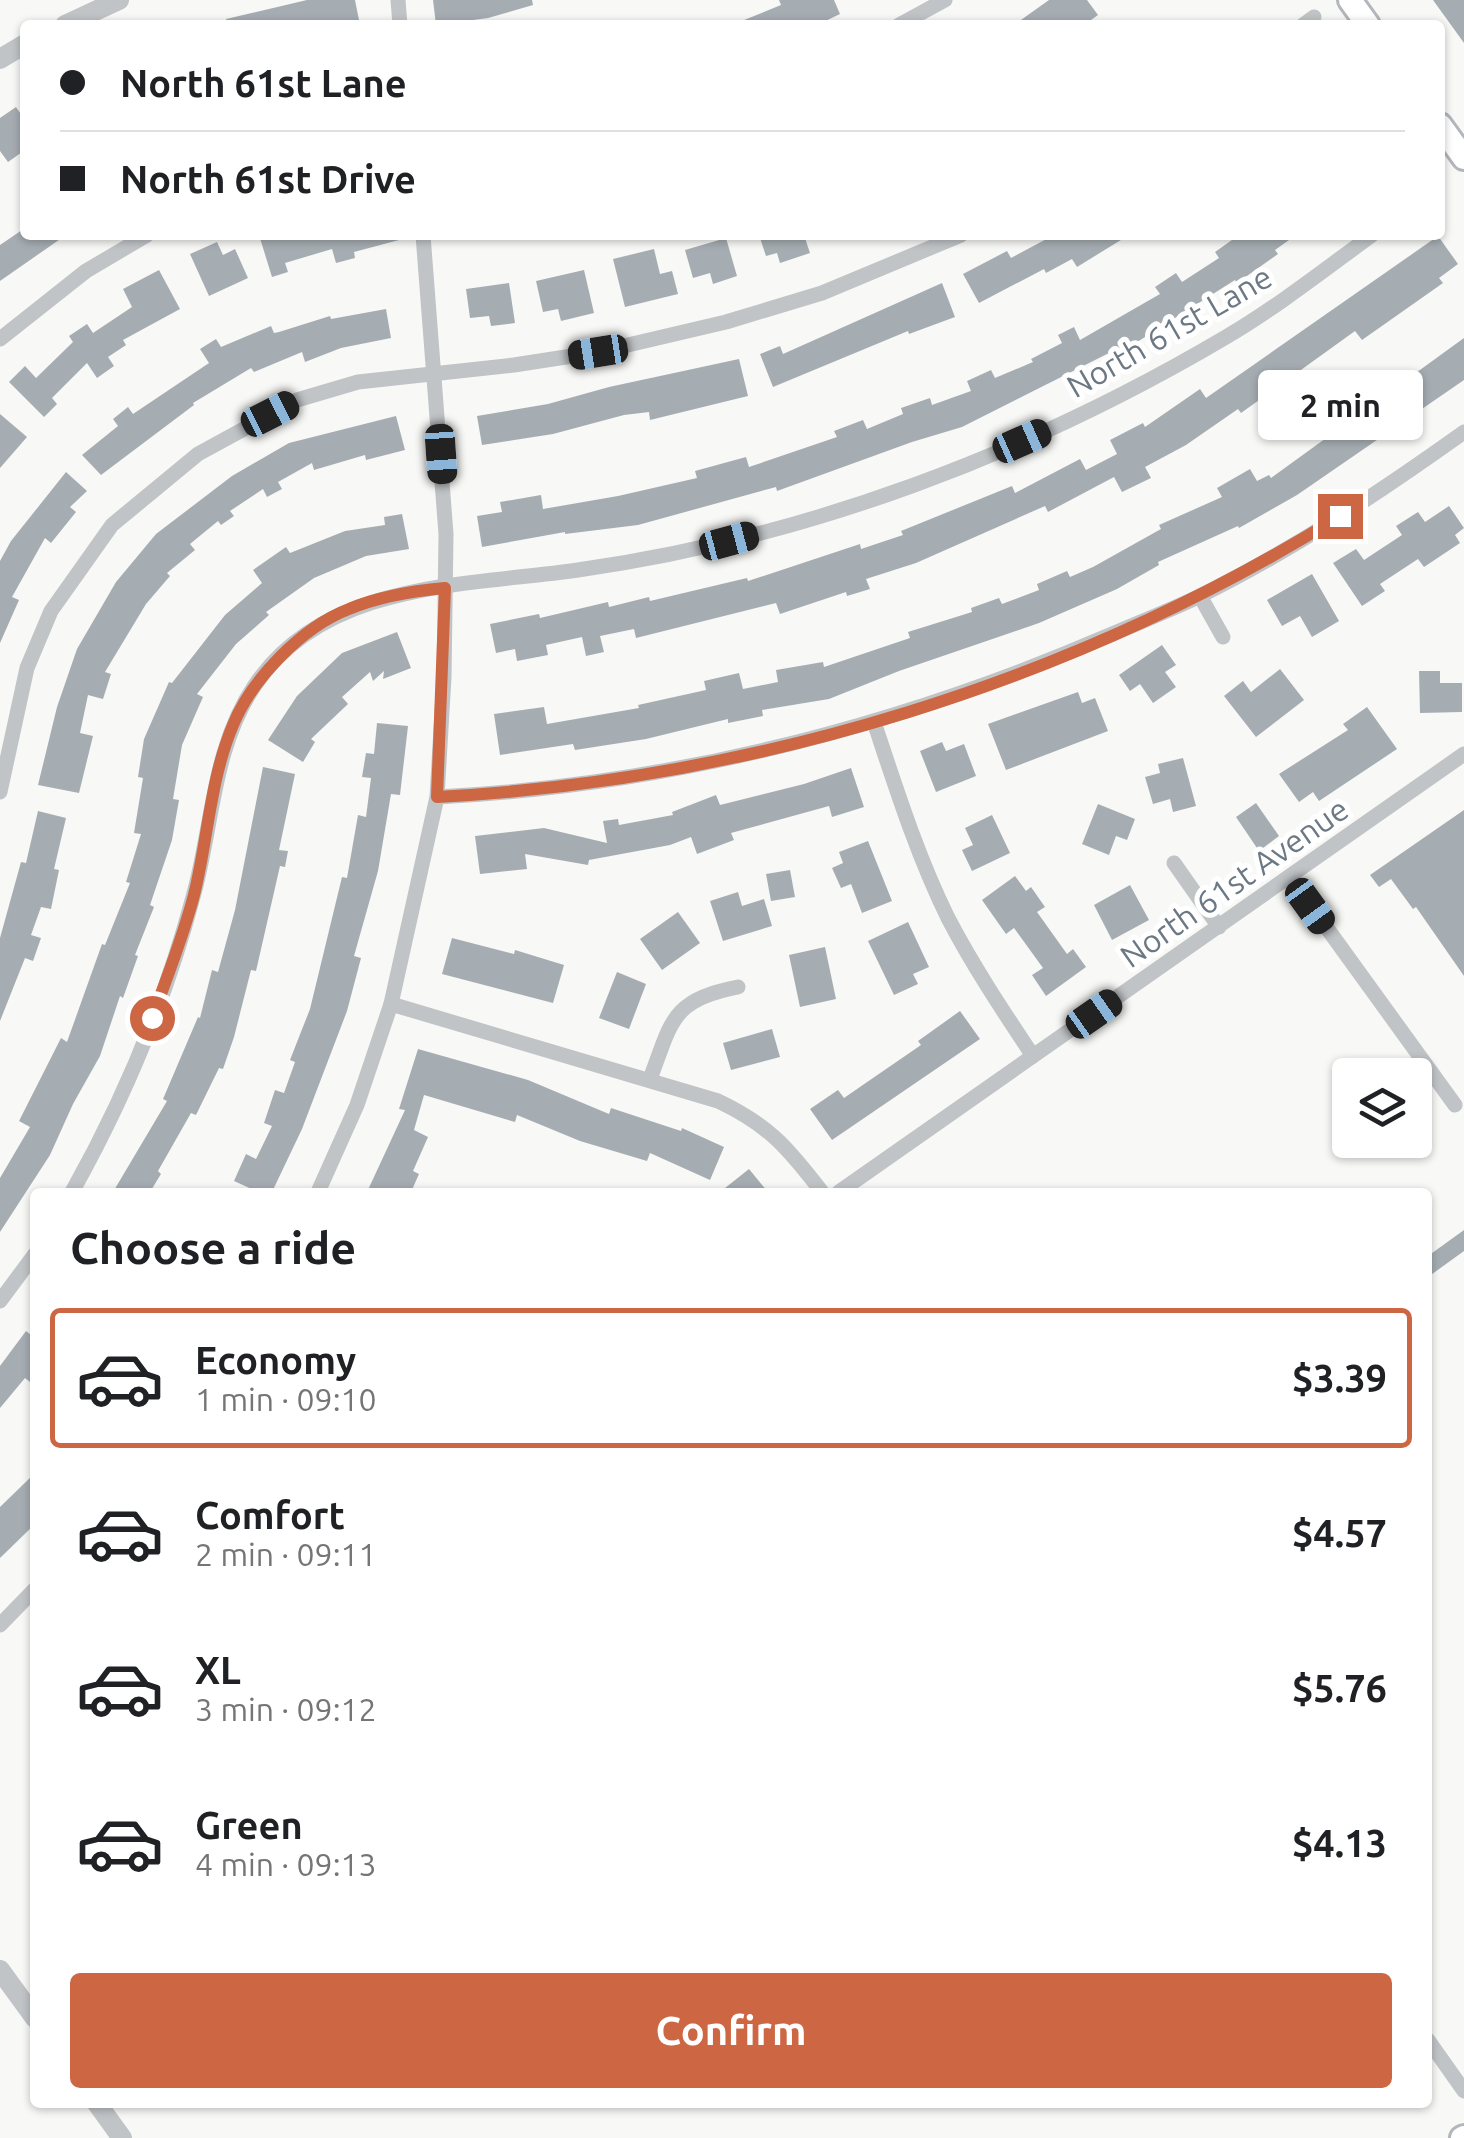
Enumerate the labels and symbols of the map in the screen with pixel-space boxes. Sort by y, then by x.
street label: North 61st Lane [1060,258,1278,404]
car [566,332,630,372]
callout: 2 min [1258,371,1422,441]
car [236,387,304,441]
car [988,415,1056,467]
car [424,423,458,485]
route end [1318,494,1363,539]
car [696,519,762,563]
street label: North 61st Avenue [1113,790,1355,974]
car [1280,873,1340,939]
car [1061,985,1127,1043]
route start [130,996,175,1041]

